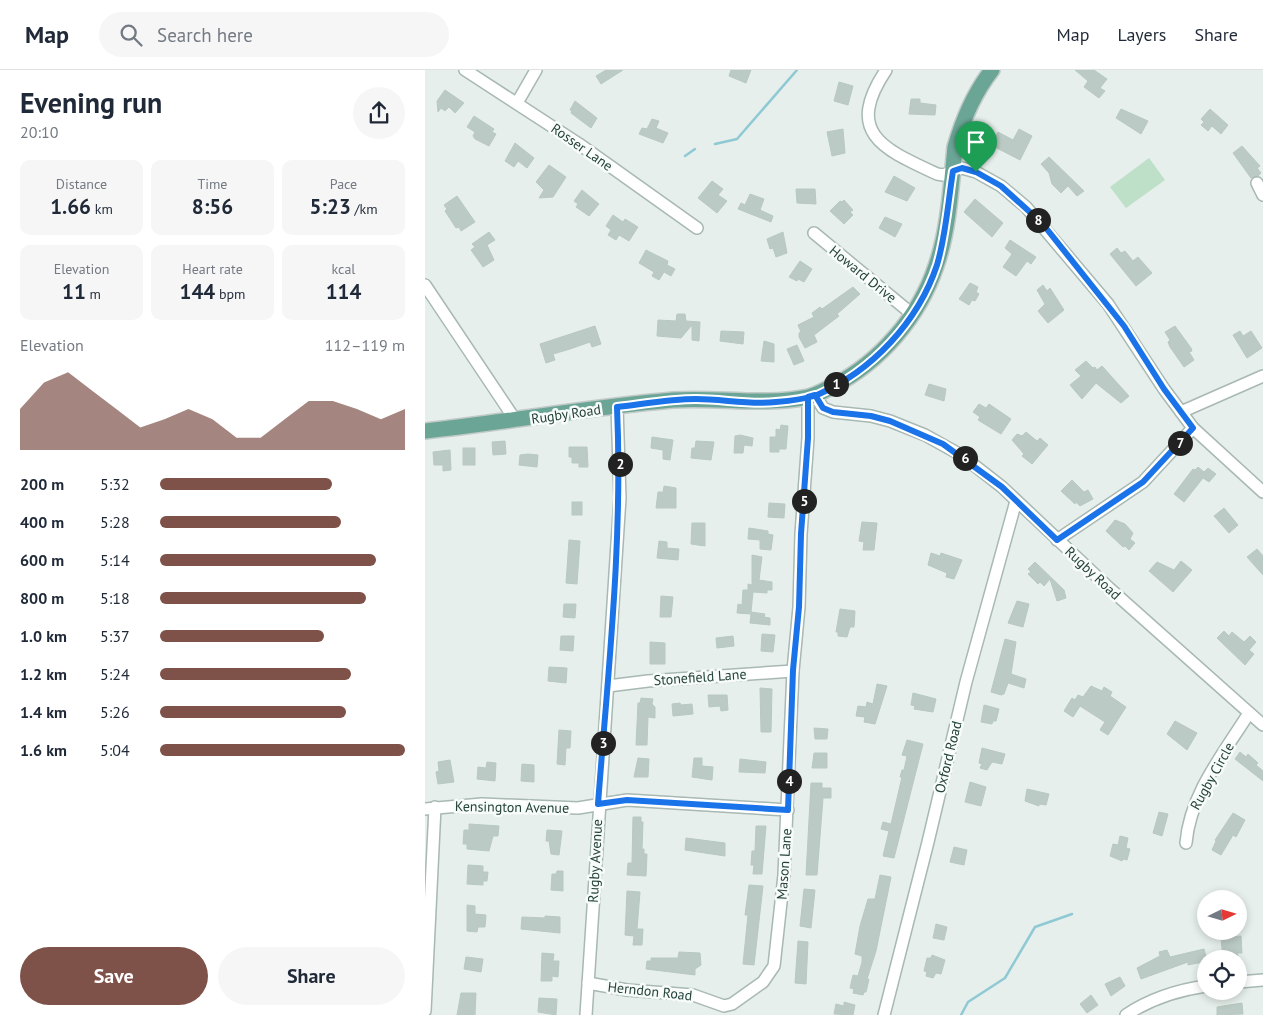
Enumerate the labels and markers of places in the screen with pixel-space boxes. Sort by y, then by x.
pin [955,121,997,172]
pin: 8 [1025,208,1051,232]
pin: 1 [823,372,849,396]
pin: 7 [1167,430,1193,456]
pin: 6 [953,446,977,470]
pin: 2 [607,452,633,476]
pin: 5 [791,488,817,514]
pin: 3 [591,730,615,756]
pin: 4 [777,768,801,794]

